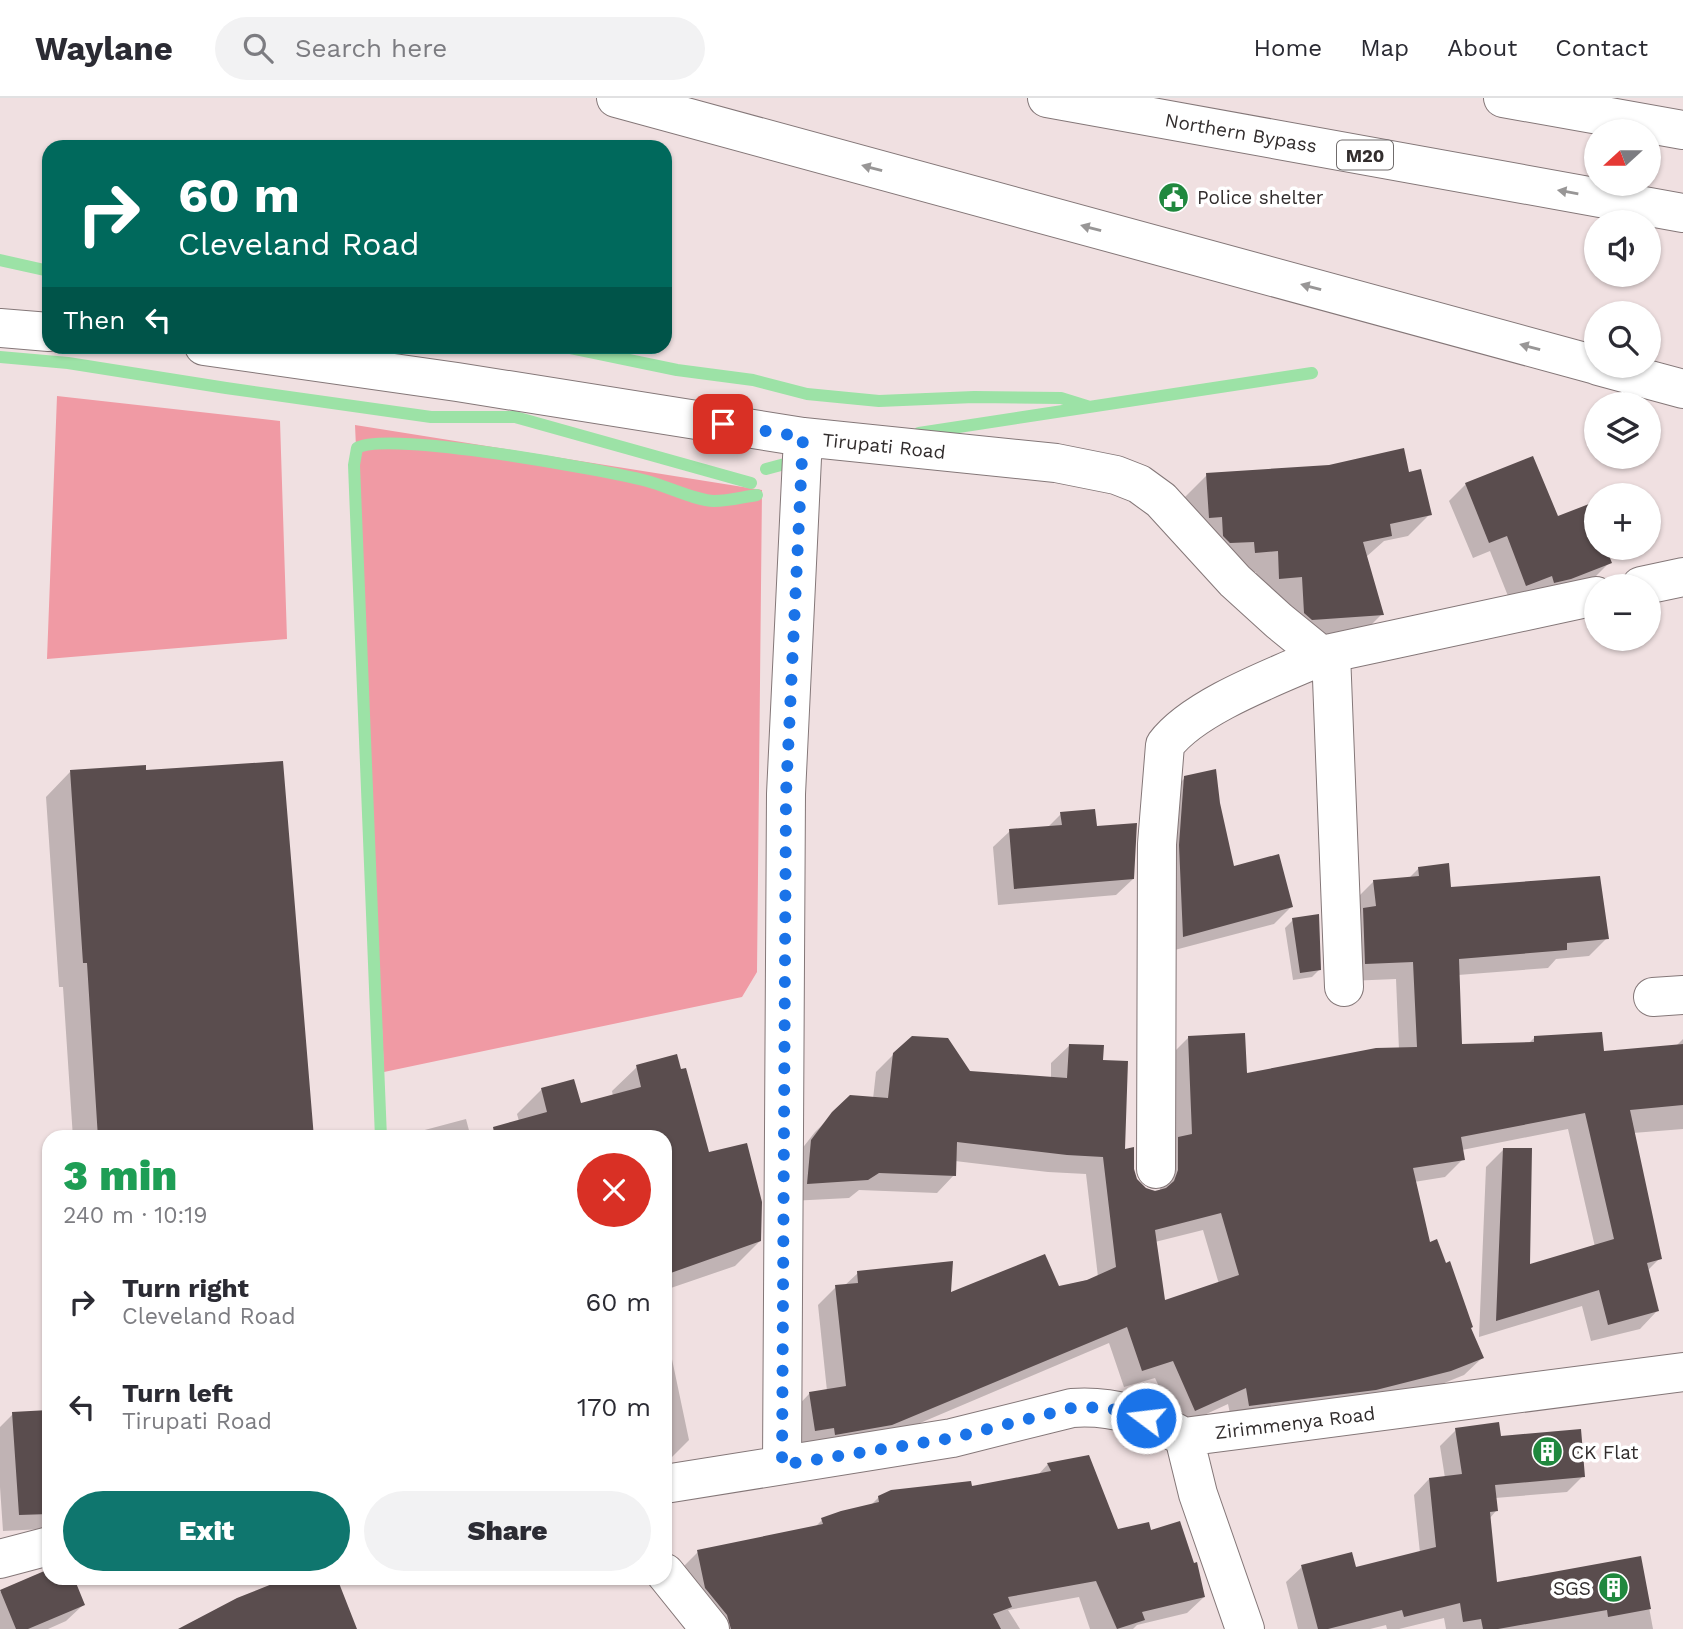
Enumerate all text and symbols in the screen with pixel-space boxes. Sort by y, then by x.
search box [215,17,705,80]
text: Waylane [35,29,173,68]
icon: search [239,29,277,67]
text: Search here [295,33,447,63]
text: Home [1254,34,1322,62]
text: Map [1360,34,1409,62]
text: About [1447,34,1517,62]
text: Contact [1555,34,1648,62]
street label: Northern Bypass [1163,108,1319,158]
north arrow [1584,119,1661,196]
map controls [1584,119,1661,651]
road number: M20 [1337,140,1393,170]
one-way arrow [861,162,882,172]
text: 60 m [178,166,300,224]
icon: right [63,168,154,259]
public building icon: Police shelter [1157,180,1191,214]
place label: Police shelter [1197,186,1324,209]
one-way arrow [1557,186,1579,197]
button: sound [1584,210,1661,287]
one-way arrow [1080,222,1101,232]
text: Cleveland Road [178,225,420,263]
one-way arrow [1300,282,1321,292]
icon: left [139,301,177,339]
button: search [1584,301,1661,378]
text: Then [63,305,125,335]
one-way arrow [1519,342,1540,352]
button: layers [1584,392,1661,469]
pin [693,394,753,454]
icon: arrive [704,405,742,443]
street label: Tirupati Road [821,428,947,464]
button: + [1584,483,1661,560]
button: − [1584,574,1661,651]
text: 3 min [63,1151,177,1200]
button: close [577,1153,651,1227]
text: 240 m · 10:19 [63,1202,208,1229]
text: Turn right [122,1273,249,1303]
icon: right [63,1283,101,1321]
text: 60 m [585,1287,651,1317]
text: Cleveland Road [122,1303,296,1330]
text: Turn left [122,1378,233,1408]
position arrow [1109,1381,1183,1455]
icon: left [63,1388,101,1426]
text: 170 m [577,1392,651,1422]
street label: Zirimmenya Road [1214,1402,1376,1444]
text: Tirupati Road [122,1408,272,1435]
building icon: CK Flat [1531,1435,1565,1469]
place label: CK Flat [1571,1441,1639,1464]
button: Exit [63,1491,350,1571]
button: Share [364,1491,651,1571]
building icon: SGS [1597,1571,1631,1605]
place label: SGS [1553,1577,1591,1600]

